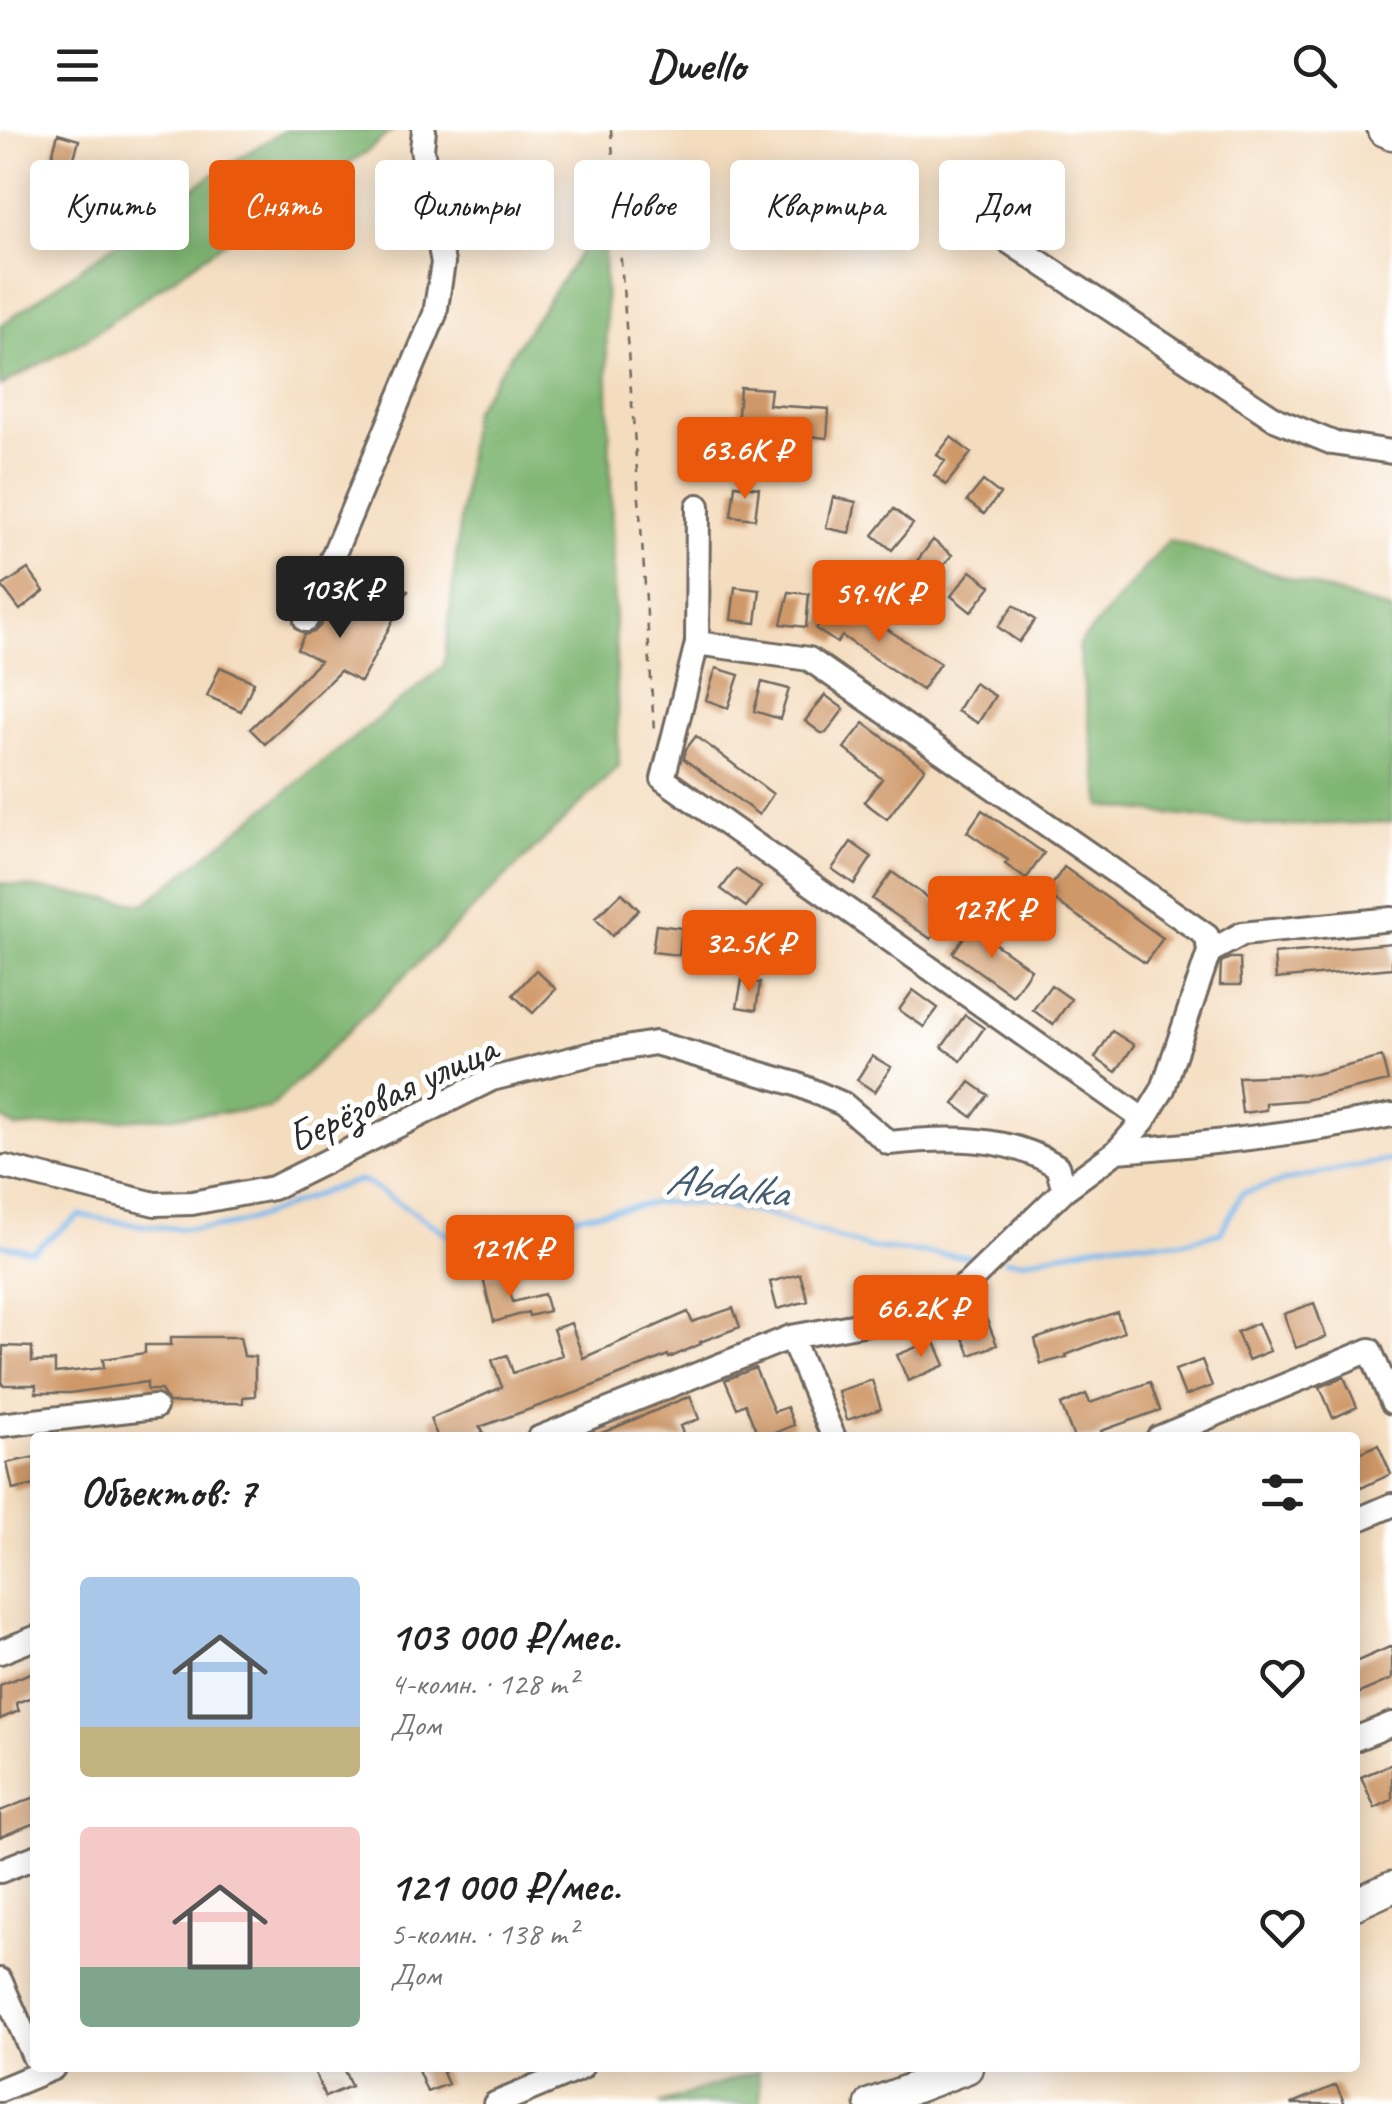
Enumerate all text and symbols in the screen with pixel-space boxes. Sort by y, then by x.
text: Dwello [647,37,745,94]
icon: menu [50,38,105,93]
icon: search [1287,38,1342,93]
chip: Купить [30,160,189,250]
chip: Снять [209,160,355,250]
chip: Фильтры [375,160,554,250]
chip: Новое [574,160,710,250]
chip: Квартира [730,160,919,250]
chip: Дом [939,160,1065,250]
pin: 63.6K ₽ [653,417,837,502]
text: 63.6K ₽ [699,429,791,470]
pin: 103K ₽ [259,556,421,641]
pin: 59.4K ₽ [787,560,971,645]
text: 103K ₽ [298,568,382,609]
text: 59.4K ₽ [834,572,924,613]
pin: 127K ₽ [911,876,1073,961]
text: 127K ₽ [950,888,1034,929]
pin: 32.5K ₽ [657,910,841,995]
text: 32.5K ₽ [704,922,794,963]
street label: Берёзовая улица [278,1020,508,1165]
water label: Abdalka [663,1150,795,1222]
pin: 121K ₽ [429,1215,591,1300]
text: 121K ₽ [468,1227,552,1268]
pin: 66.2K ₽ [829,1275,1013,1360]
text: 66.2K ₽ [875,1287,967,1328]
icon: filters [1255,1465,1310,1520]
text: Объектов: 7 [80,1466,255,1519]
text: 103 000 ₽/мес. [390,1610,620,1663]
icon: home [160,1617,280,1737]
icon: heart [1255,1650,1310,1705]
text: 4-комн. · 128 m² [390,1663,577,1704]
text: Дом [390,1704,441,1745]
text: 121 000 ₽/мес. [390,1860,620,1913]
icon: home [160,1867,280,1987]
icon: heart [1255,1900,1310,1955]
text: 5-комн. · 138 m² [390,1913,577,1954]
text: Дом [390,1954,441,1995]

